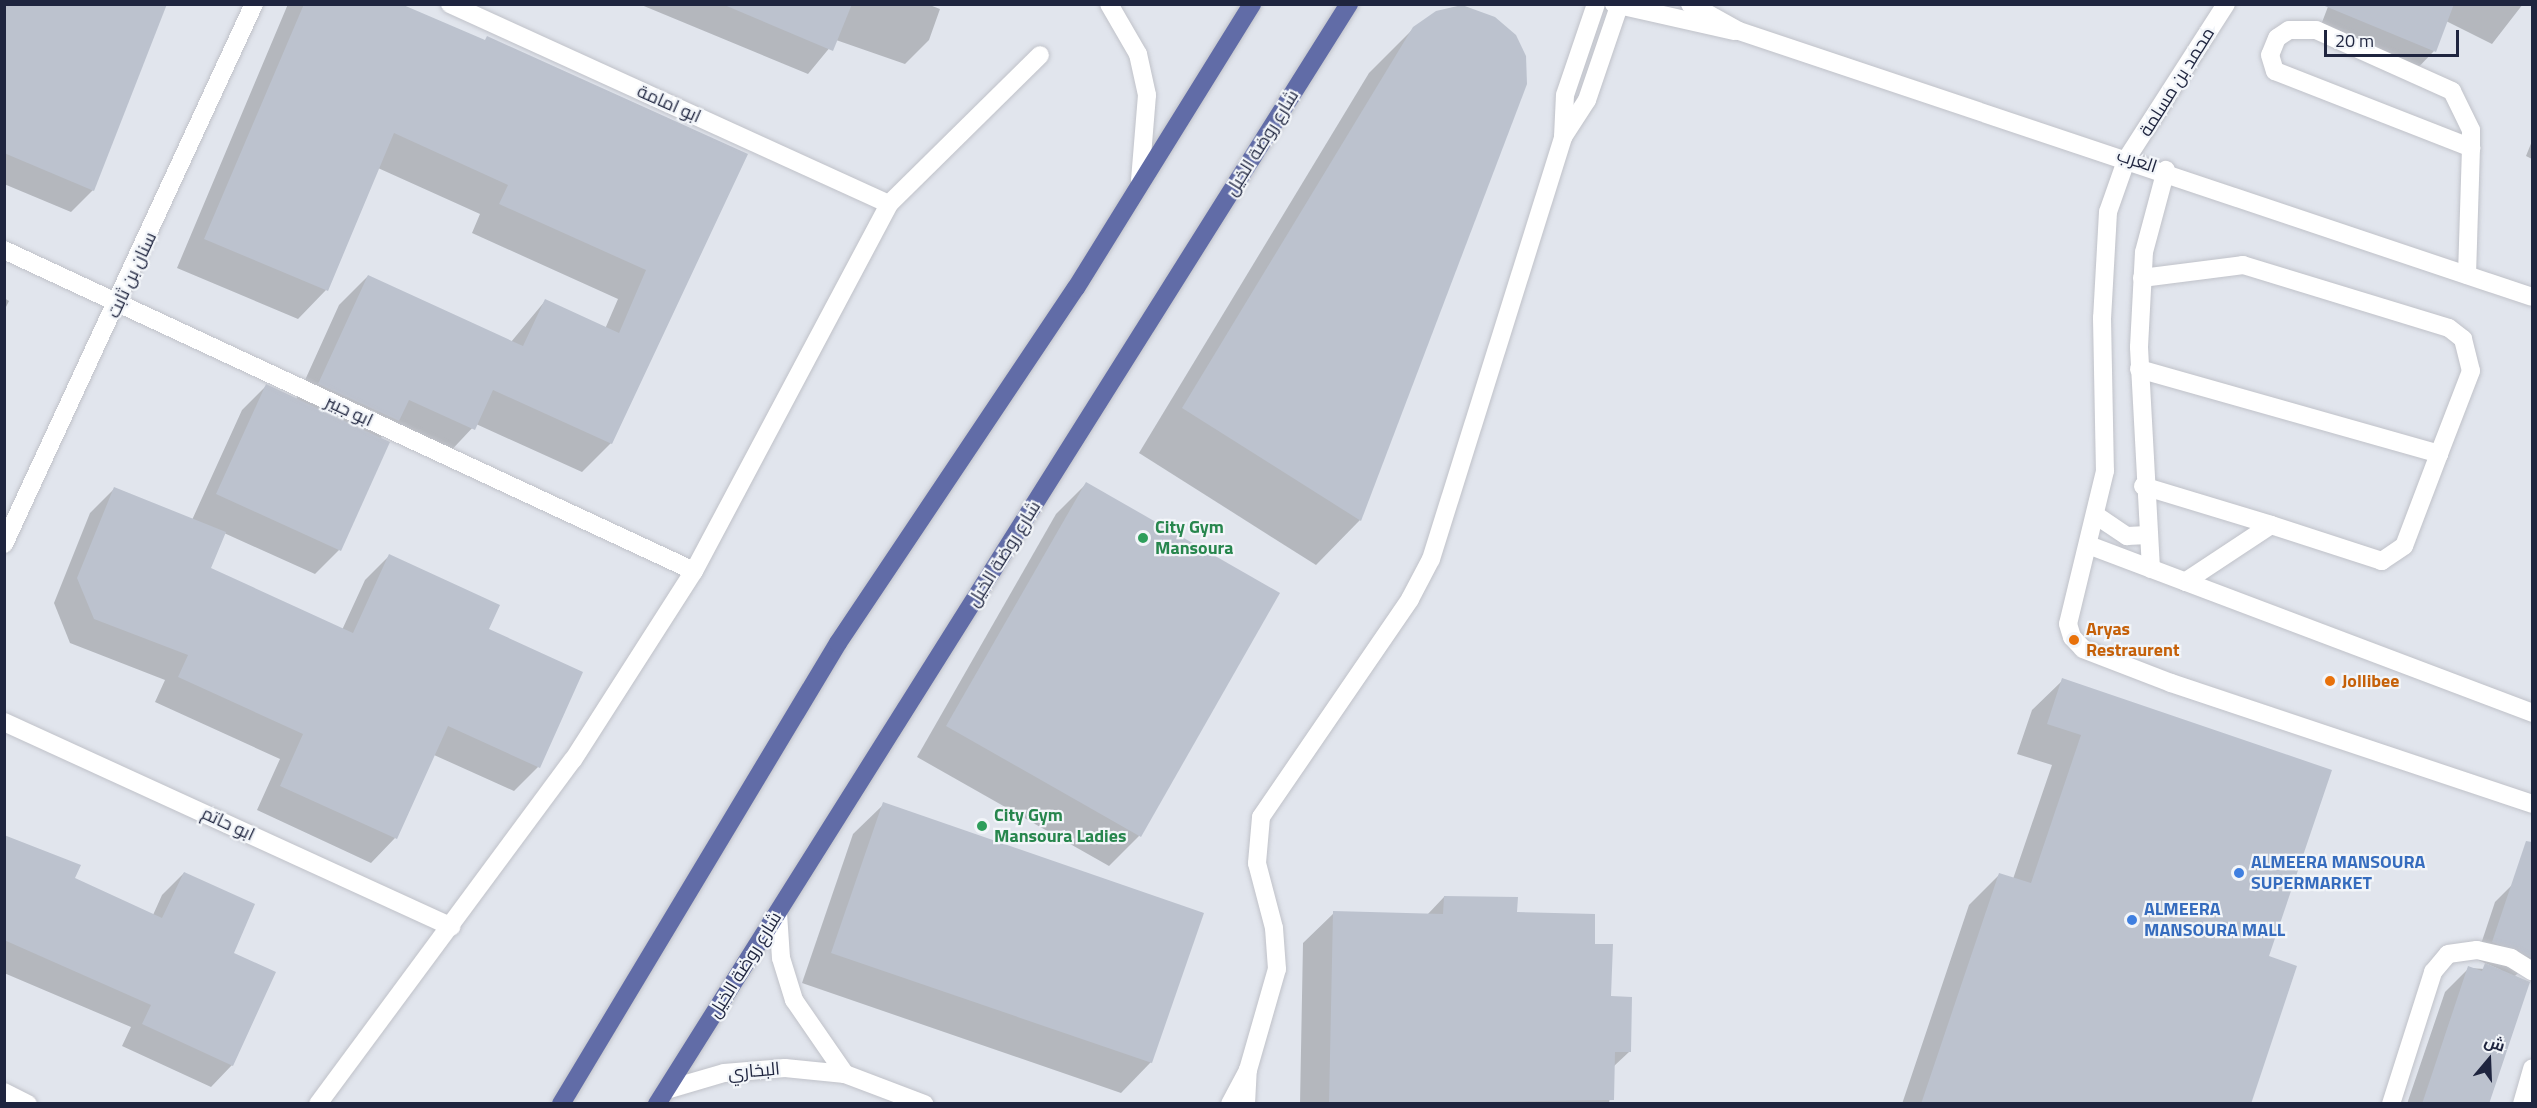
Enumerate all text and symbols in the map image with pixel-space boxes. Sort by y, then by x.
scale bar [2327,18,2462,56]
street label: محمد بن مسلمة [2135,23,2219,141]
text: 20 m [2335,27,2374,54]
street label: ابو امامة [634,80,704,128]
street label: شارع روضة الخيل [1221,86,1303,200]
street label: العرب [2114,144,2160,178]
street label: سنان بن ثابت [103,229,161,321]
street label: ابو جبير [322,391,376,431]
street label: شارع روضة الخيل [963,497,1045,611]
place label: City Gym Mansoura [1155,517,1234,560]
marker: City Gym Mansoura [1136,531,1150,545]
place label: Aryas Restraurent [2086,619,2179,662]
marker: Aryas Restraurent [2067,633,2081,647]
place label: Jollibee [2342,670,2399,692]
marker: Jollibee [2323,674,2337,688]
street label: ابو حاتم [198,802,258,846]
place label: City Gym Mansoura Ladies [994,805,1126,848]
marker: City Gym Mansoura Ladies [975,819,989,833]
place label: ALMEERA MANSOURA SUPERMARKET [2251,852,2425,894]
marker: ALMEERA MANSOURA SUPERMARKET [2232,866,2246,880]
place label: ALMEERA MANSOURA MALL [2144,899,2285,942]
street label: شارع روضة الخيل [704,908,786,1022]
marker: ALMEERA MANSOURA MALL [2125,913,2139,927]
text: ش [2481,1028,2508,1058]
north arrow [2459,1030,2519,1090]
street label: البخاري [727,1058,781,1084]

